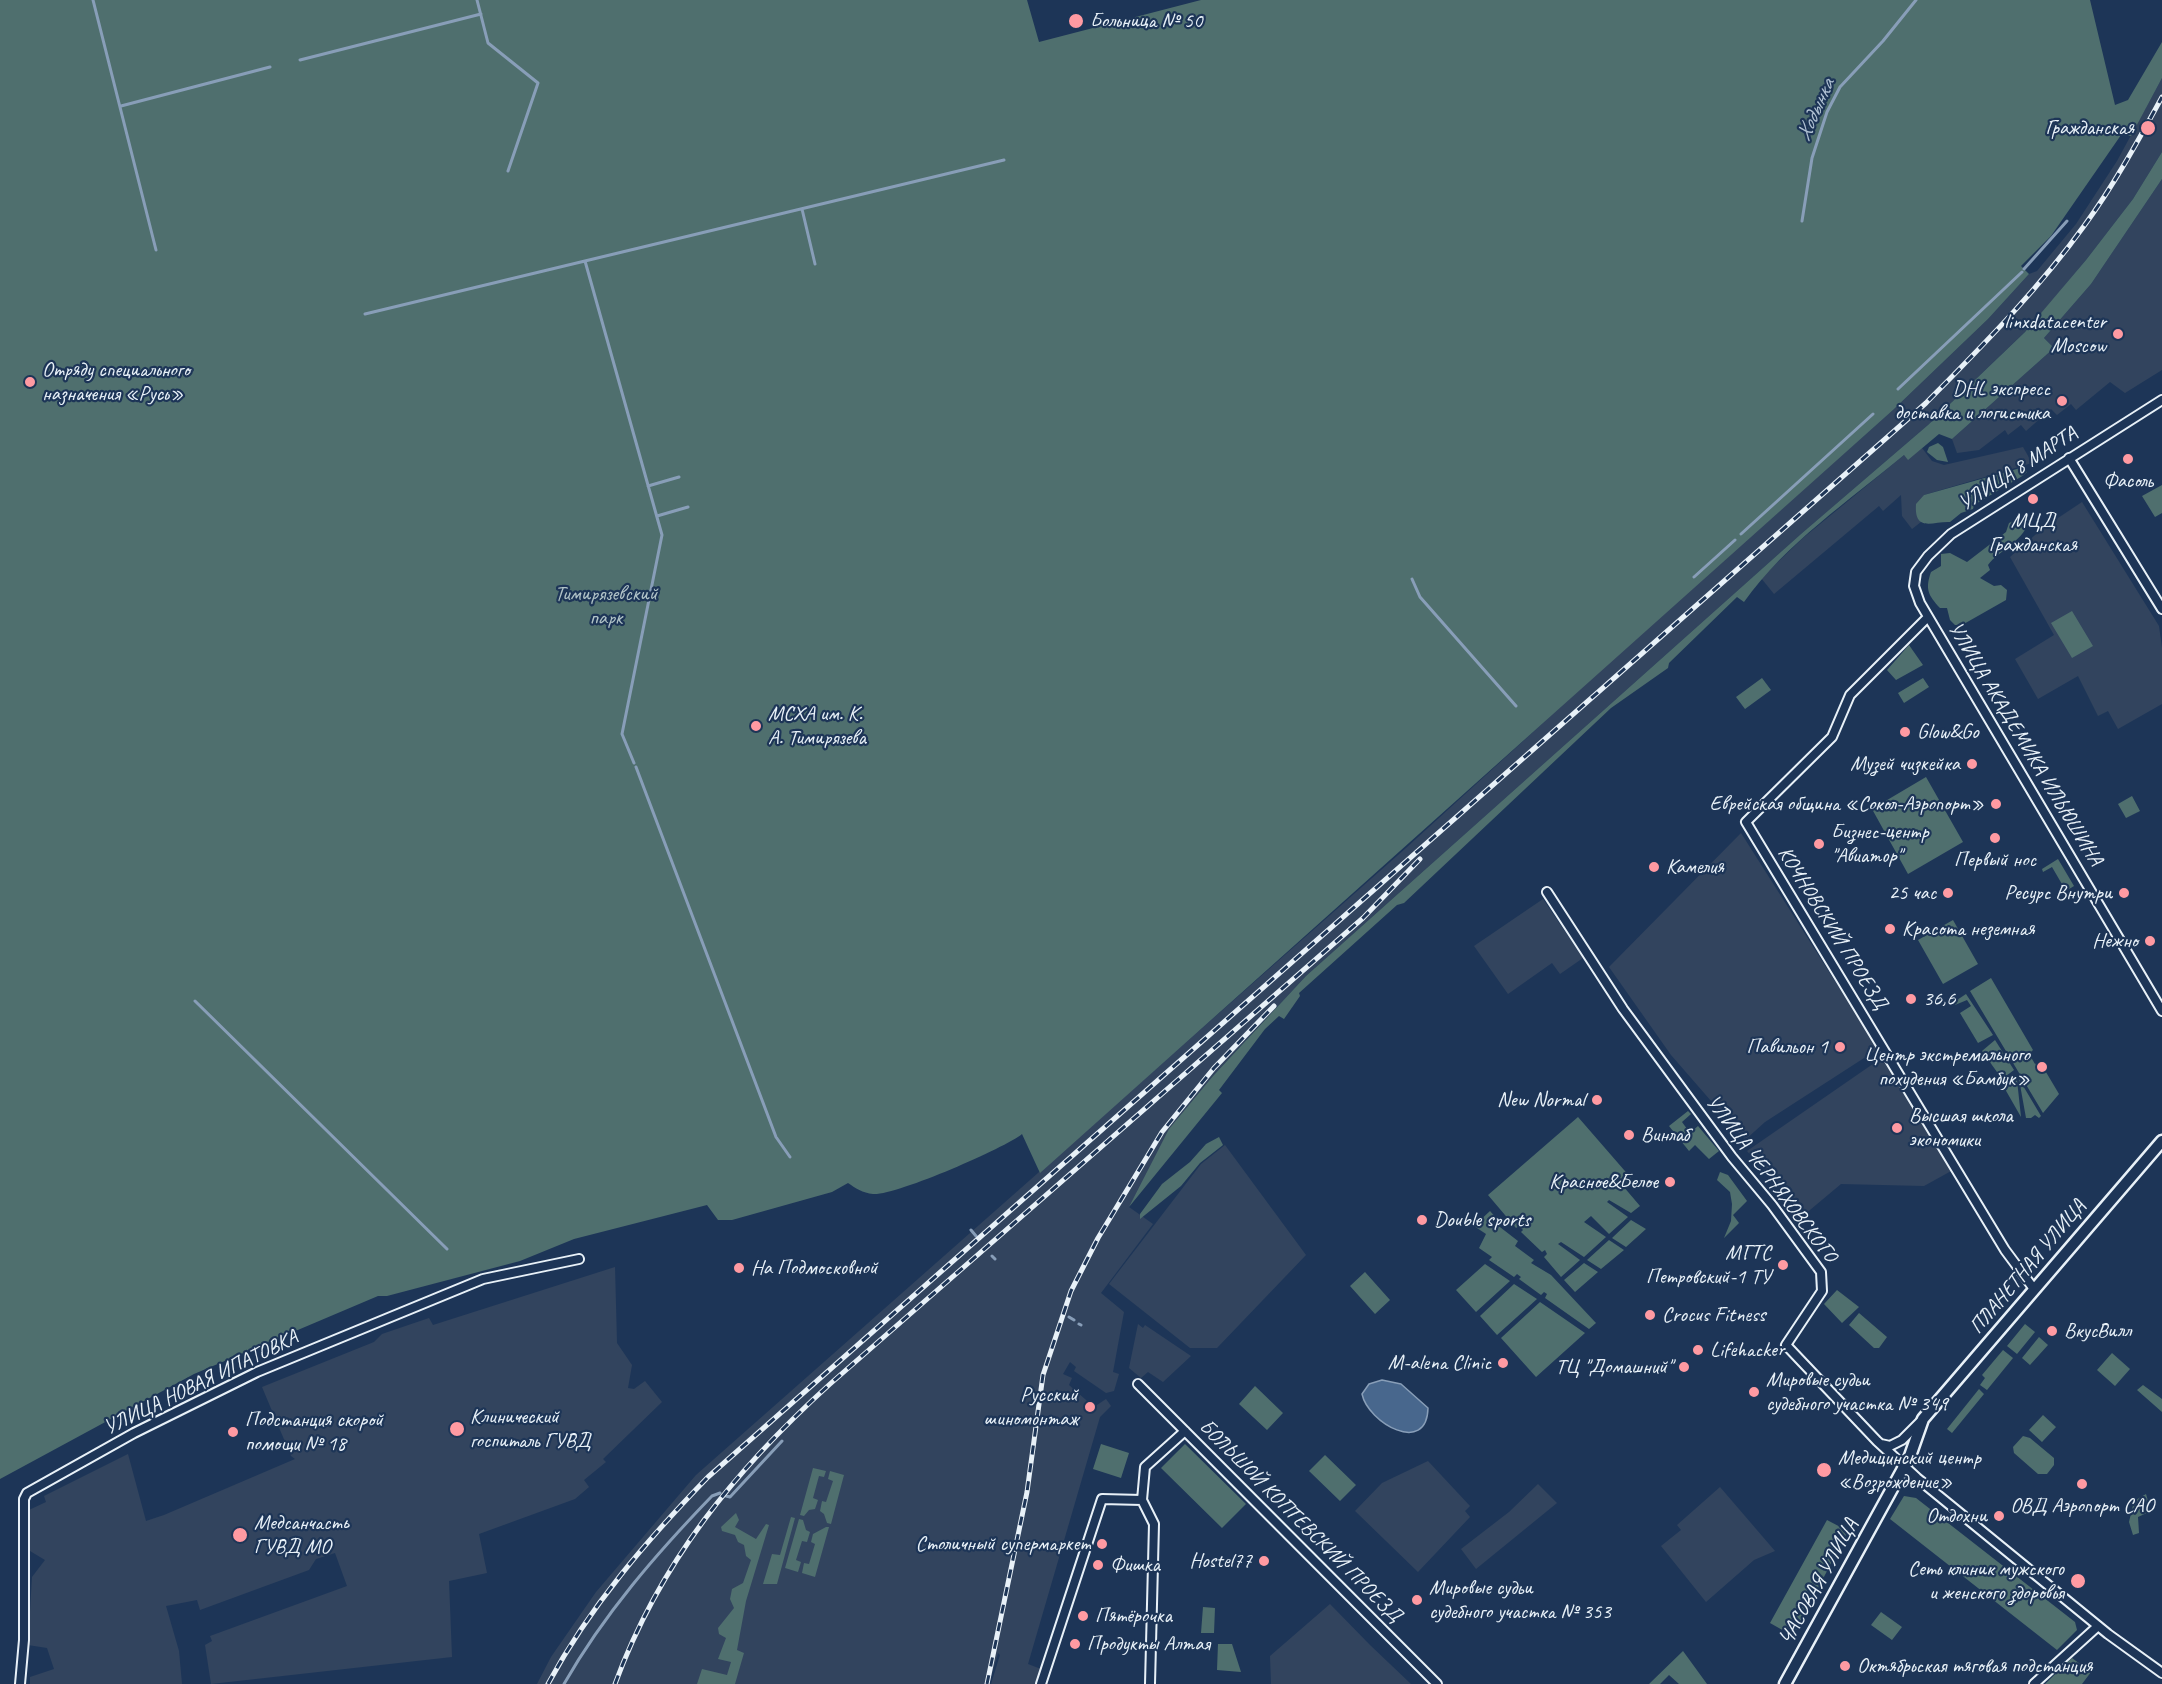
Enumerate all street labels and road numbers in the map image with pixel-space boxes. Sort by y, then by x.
street label: УЛИЦА 8 МАРТА [1954,421,2082,517]
street label: УЛИЦА АКАДЕМИКА ИЛЬЮШИНА [1942,618,2108,870]
street label: КОЧНОВСКИЙ ПРОЕЗД [1772,842,1892,1014]
street label: УЛИЦА ЧЕРНЯХОВСКОГО [1700,1090,1842,1268]
street label: ПЛАНЕТНАЯ УЛИЦА [1964,1195,2092,1339]
street label: УЛИЦА НОВАЯ ИПАТОВКА [100,1325,302,1441]
street label: БОЛЬШОЙ КОПТЕВСКИЙ ПРОЕЗД [1194,1415,1406,1627]
street label: ЧАСОВАЯ УЛИЦА [1774,1514,1864,1650]

